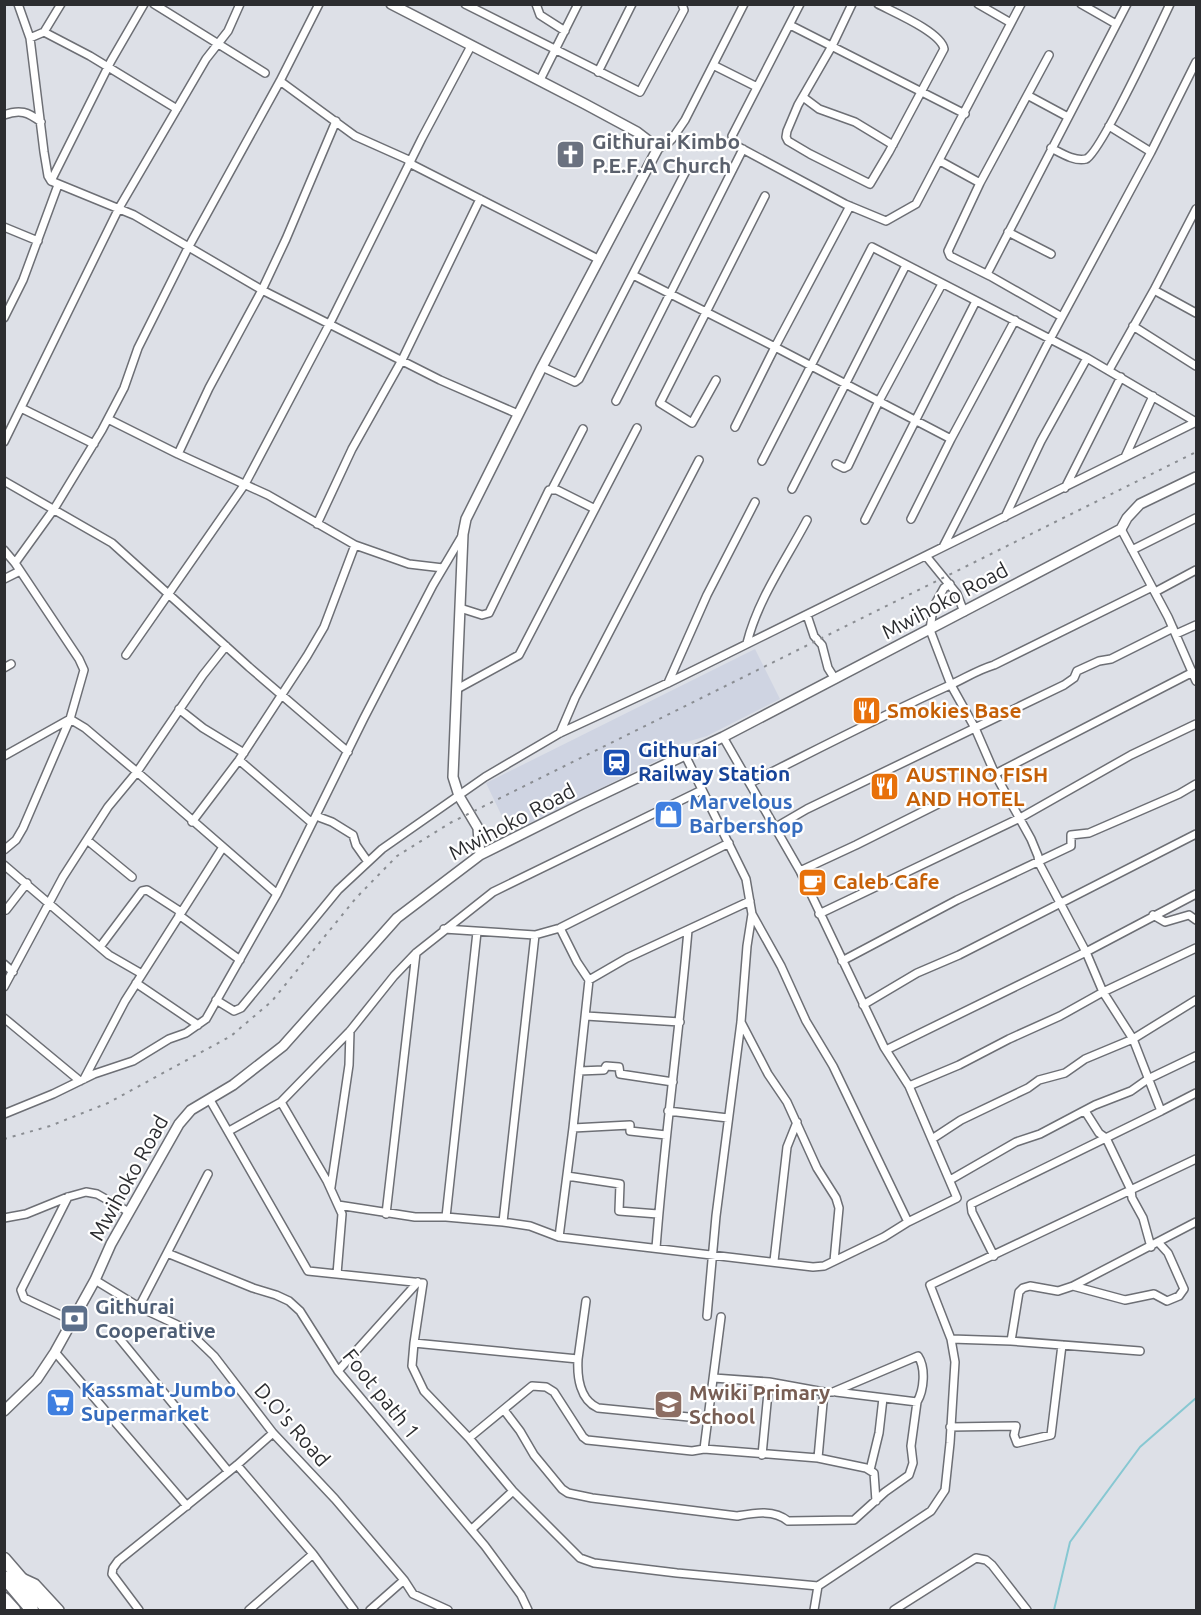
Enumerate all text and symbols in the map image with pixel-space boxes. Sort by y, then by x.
place label: Githurai Kimbo P.E.F.A Church [592,129,740,177]
church icon: Githurai Kimbo P.E.F.A Church [555,138,587,170]
street label: Mwihoko Road [877,557,1012,643]
restaurant icon: Smokies Base [850,695,882,727]
place label: Smokies Base [887,698,1022,722]
place label: Githurai Railway Station [638,737,790,785]
station icon: Githurai Railway Station [601,746,633,778]
place label: AUSTINO FISH AND HOTEL [906,762,1048,810]
restaurant icon: AUSTINO FISH AND HOTEL [869,771,901,803]
street label: Mwihoko Road [444,778,579,864]
place label: Marvelous Barbershop [689,789,804,837]
shop icon: Marvelous Barbershop [652,798,684,830]
cafe icon: Caleb Cafe [796,866,828,898]
place label: Caleb Cafe [833,869,940,893]
street label: Mwihoko Road [84,1111,172,1244]
place label: Githurai Cooperative [95,1294,216,1342]
bank icon: Githurai Cooperative [58,1303,90,1335]
street label: Foot path 1 [338,1344,425,1443]
place label: Kassmat Jumbo Supermarket [81,1377,236,1425]
street label: D.O's Road [250,1378,335,1471]
place label: Mwiki Primary School [689,1380,830,1428]
supermarket icon: Kassmat Jumbo Supermarket [44,1386,76,1418]
school or university icon: Mwiki Primary School [652,1389,684,1421]

